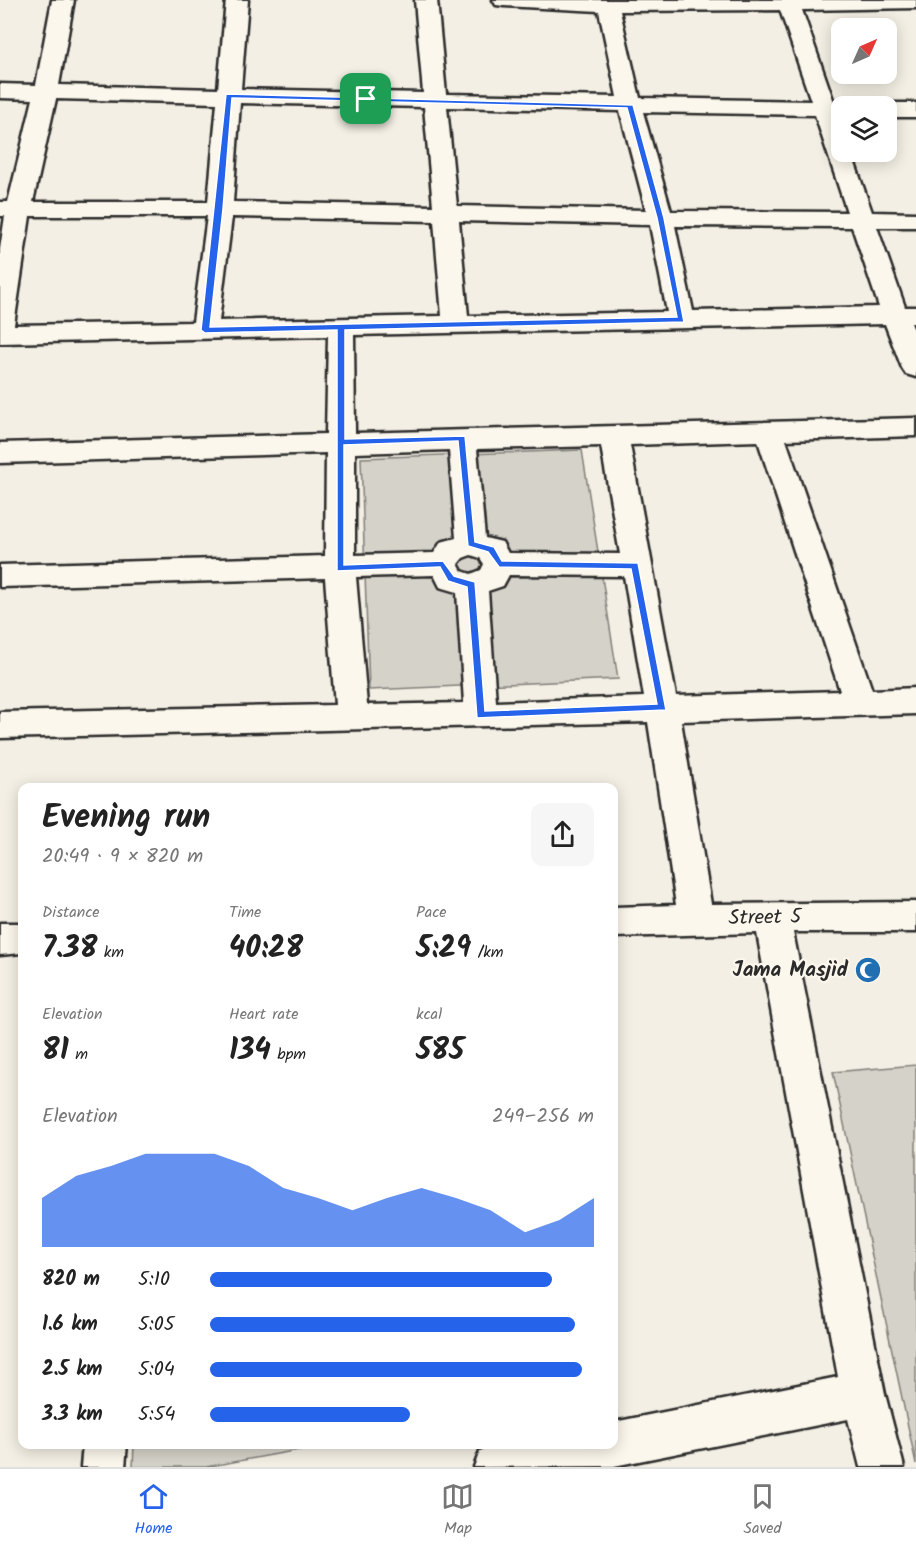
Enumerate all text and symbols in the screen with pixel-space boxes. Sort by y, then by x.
north arrow [831,18,897,84]
map controls [831,18,897,162]
pin [340,73,391,124]
icon: arrive [349,82,382,115]
button: layers [831,96,897,162]
text: Evening run [42,792,210,845]
button: share [531,803,594,866]
text: 20:49 · 9 × 820 m [42,841,203,873]
text: Distance [42,900,100,925]
text: Time [229,900,261,925]
text: Pace [416,900,447,925]
street label: Street 5 [728,901,803,935]
text: 7.38 [42,925,97,973]
text: 40:28 [229,925,303,973]
text: 5:29 [416,925,471,973]
text: km [97,940,124,965]
text: /km [471,940,504,965]
place label: Jama Masjid [732,954,849,987]
mosque icon: Jama Masjid [853,955,883,985]
text: Elevation [42,1002,103,1027]
text: Heart rate [229,1002,299,1027]
text: kcal [416,1002,442,1027]
text: 81 [42,1027,69,1075]
text: 134 [229,1027,271,1075]
text: 585 [416,1027,464,1075]
text: m [69,1042,88,1067]
text: bpm [271,1042,306,1067]
text: Elevation [42,1101,118,1133]
text: 249–256 m [492,1101,594,1133]
text: 820 m [42,1264,100,1296]
text: 5:10 [138,1264,170,1296]
text: 1.6 km [42,1309,98,1341]
text: 5:05 [138,1309,174,1341]
text: 2.5 km [42,1354,102,1386]
text: 5:04 [138,1354,175,1386]
text: 3.3 km [42,1399,103,1431]
text: 5:54 [138,1399,175,1431]
tab: Home [135,1480,172,1541]
tab: Map [441,1480,474,1541]
tab: Saved [744,1480,781,1541]

